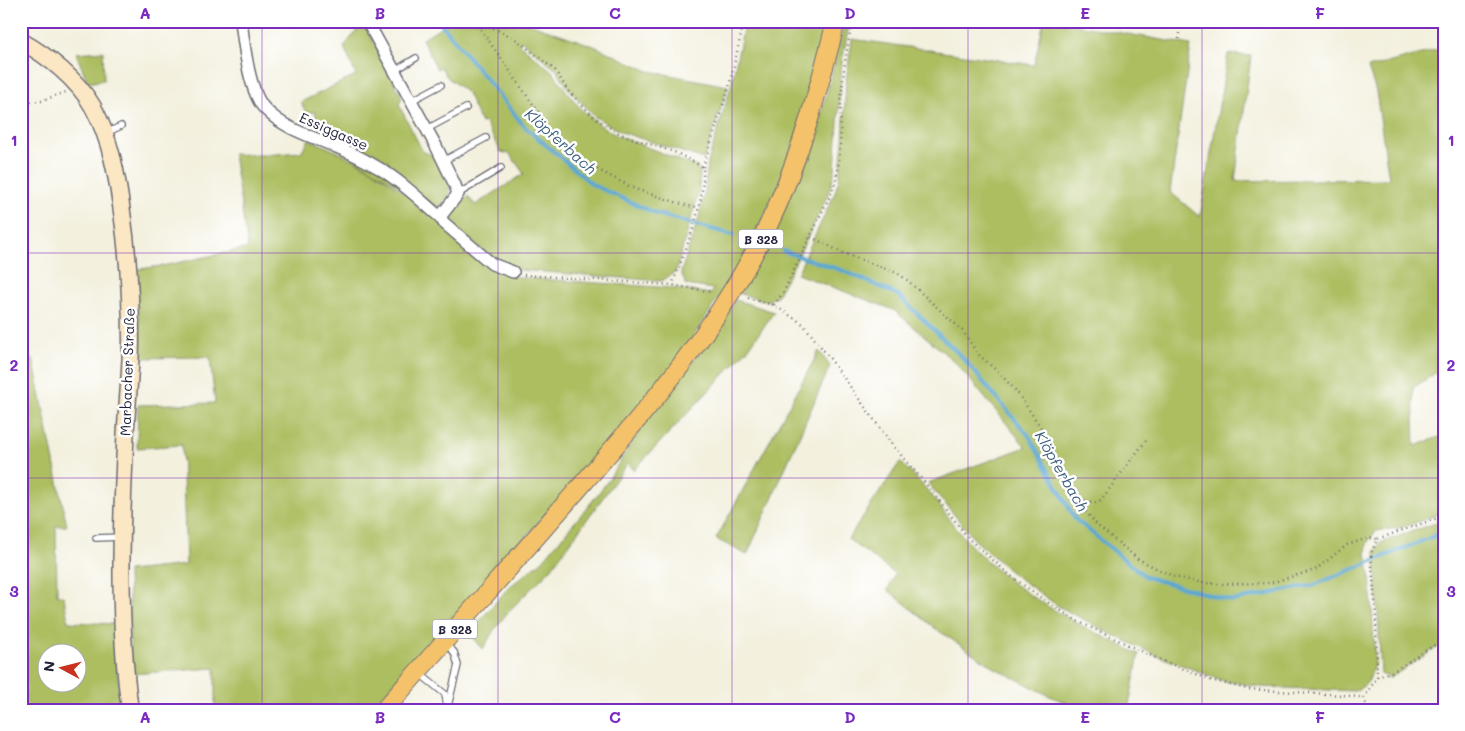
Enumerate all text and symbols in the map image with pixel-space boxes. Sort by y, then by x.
text: A [139,2,151,23]
text: B [375,2,385,23]
text: C [609,2,621,23]
text: D [844,2,856,23]
text: E [1080,2,1090,23]
text: F [1315,2,1325,23]
water label: Klöpferbach [521,104,601,178]
street label: Essiggasse [297,107,371,155]
text: 1 [10,129,18,150]
text: 1 [1447,129,1455,150]
road number: B 328 [738,230,784,248]
street label: Marbacher Straße [115,308,139,436]
text: 2 [10,354,19,375]
text: 2 [1447,354,1456,375]
water label: Klöpferbach [1031,427,1093,515]
text: 3 [9,580,19,601]
text: 3 [1446,580,1456,601]
road number: B 328 [432,620,478,638]
north arrow [38,644,88,694]
text: N [39,660,59,673]
text: A [139,706,151,727]
text: B [375,706,385,727]
text: C [609,706,621,727]
text: D [844,706,856,727]
text: E [1080,706,1090,727]
text: F [1315,706,1325,727]

